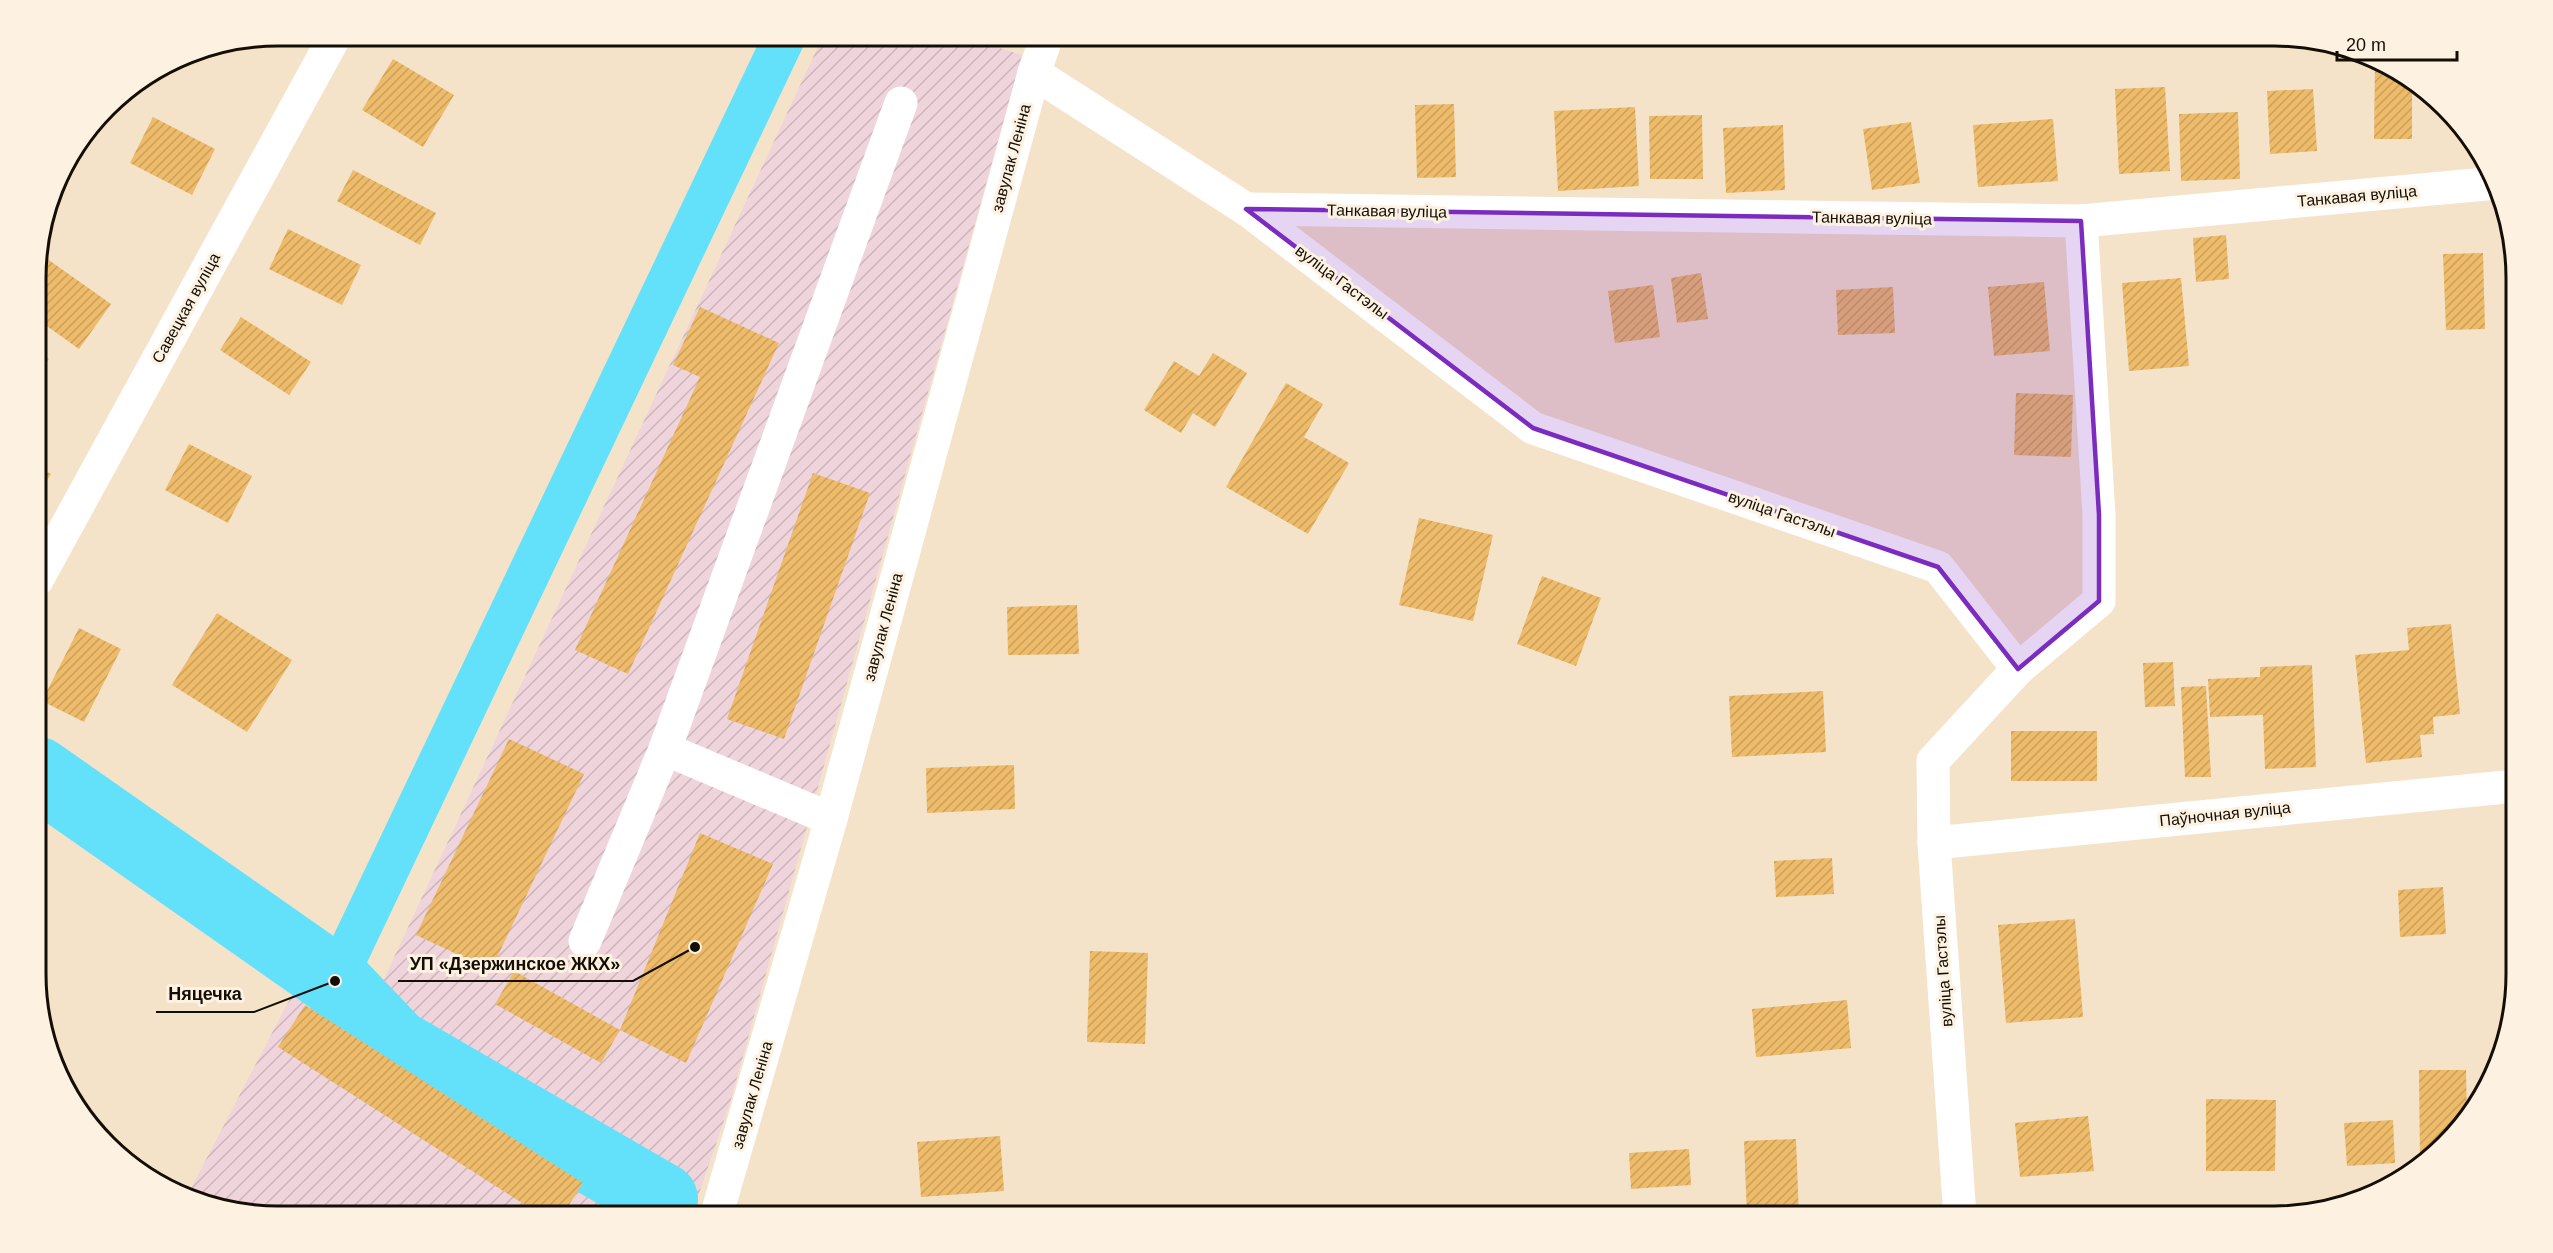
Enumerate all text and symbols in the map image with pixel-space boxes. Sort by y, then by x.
scale bar [2337,24,2457,62]
text: 20 m [2346,35,2386,55]
street label: завулак Леніна [988,102,1034,214]
street label: Танкавая вуліца [2296,182,2418,210]
street label: Танкавая вуліца [1327,201,1447,221]
street label: Танкавая вуліца [1812,208,1932,228]
street label: вуліца Гастэлы [1292,242,1392,322]
street label: Савецкая вуліца [149,250,223,366]
street label: вуліца Гастэлы [1726,488,1838,540]
street label: завулак Леніна [860,571,906,683]
street label: Паўночная вуліца [2159,799,2291,829]
street label: вуліца Гастэлы [1931,915,1955,1027]
callout: УП «Дзержинское ЖКХ» [398,945,633,981]
text: УП «Дзержинское ЖКХ» [410,954,620,974]
callout: Няцечка [156,976,254,1012]
text: Няцечка [168,984,243,1004]
street label: завулак Леніна [728,1039,776,1151]

